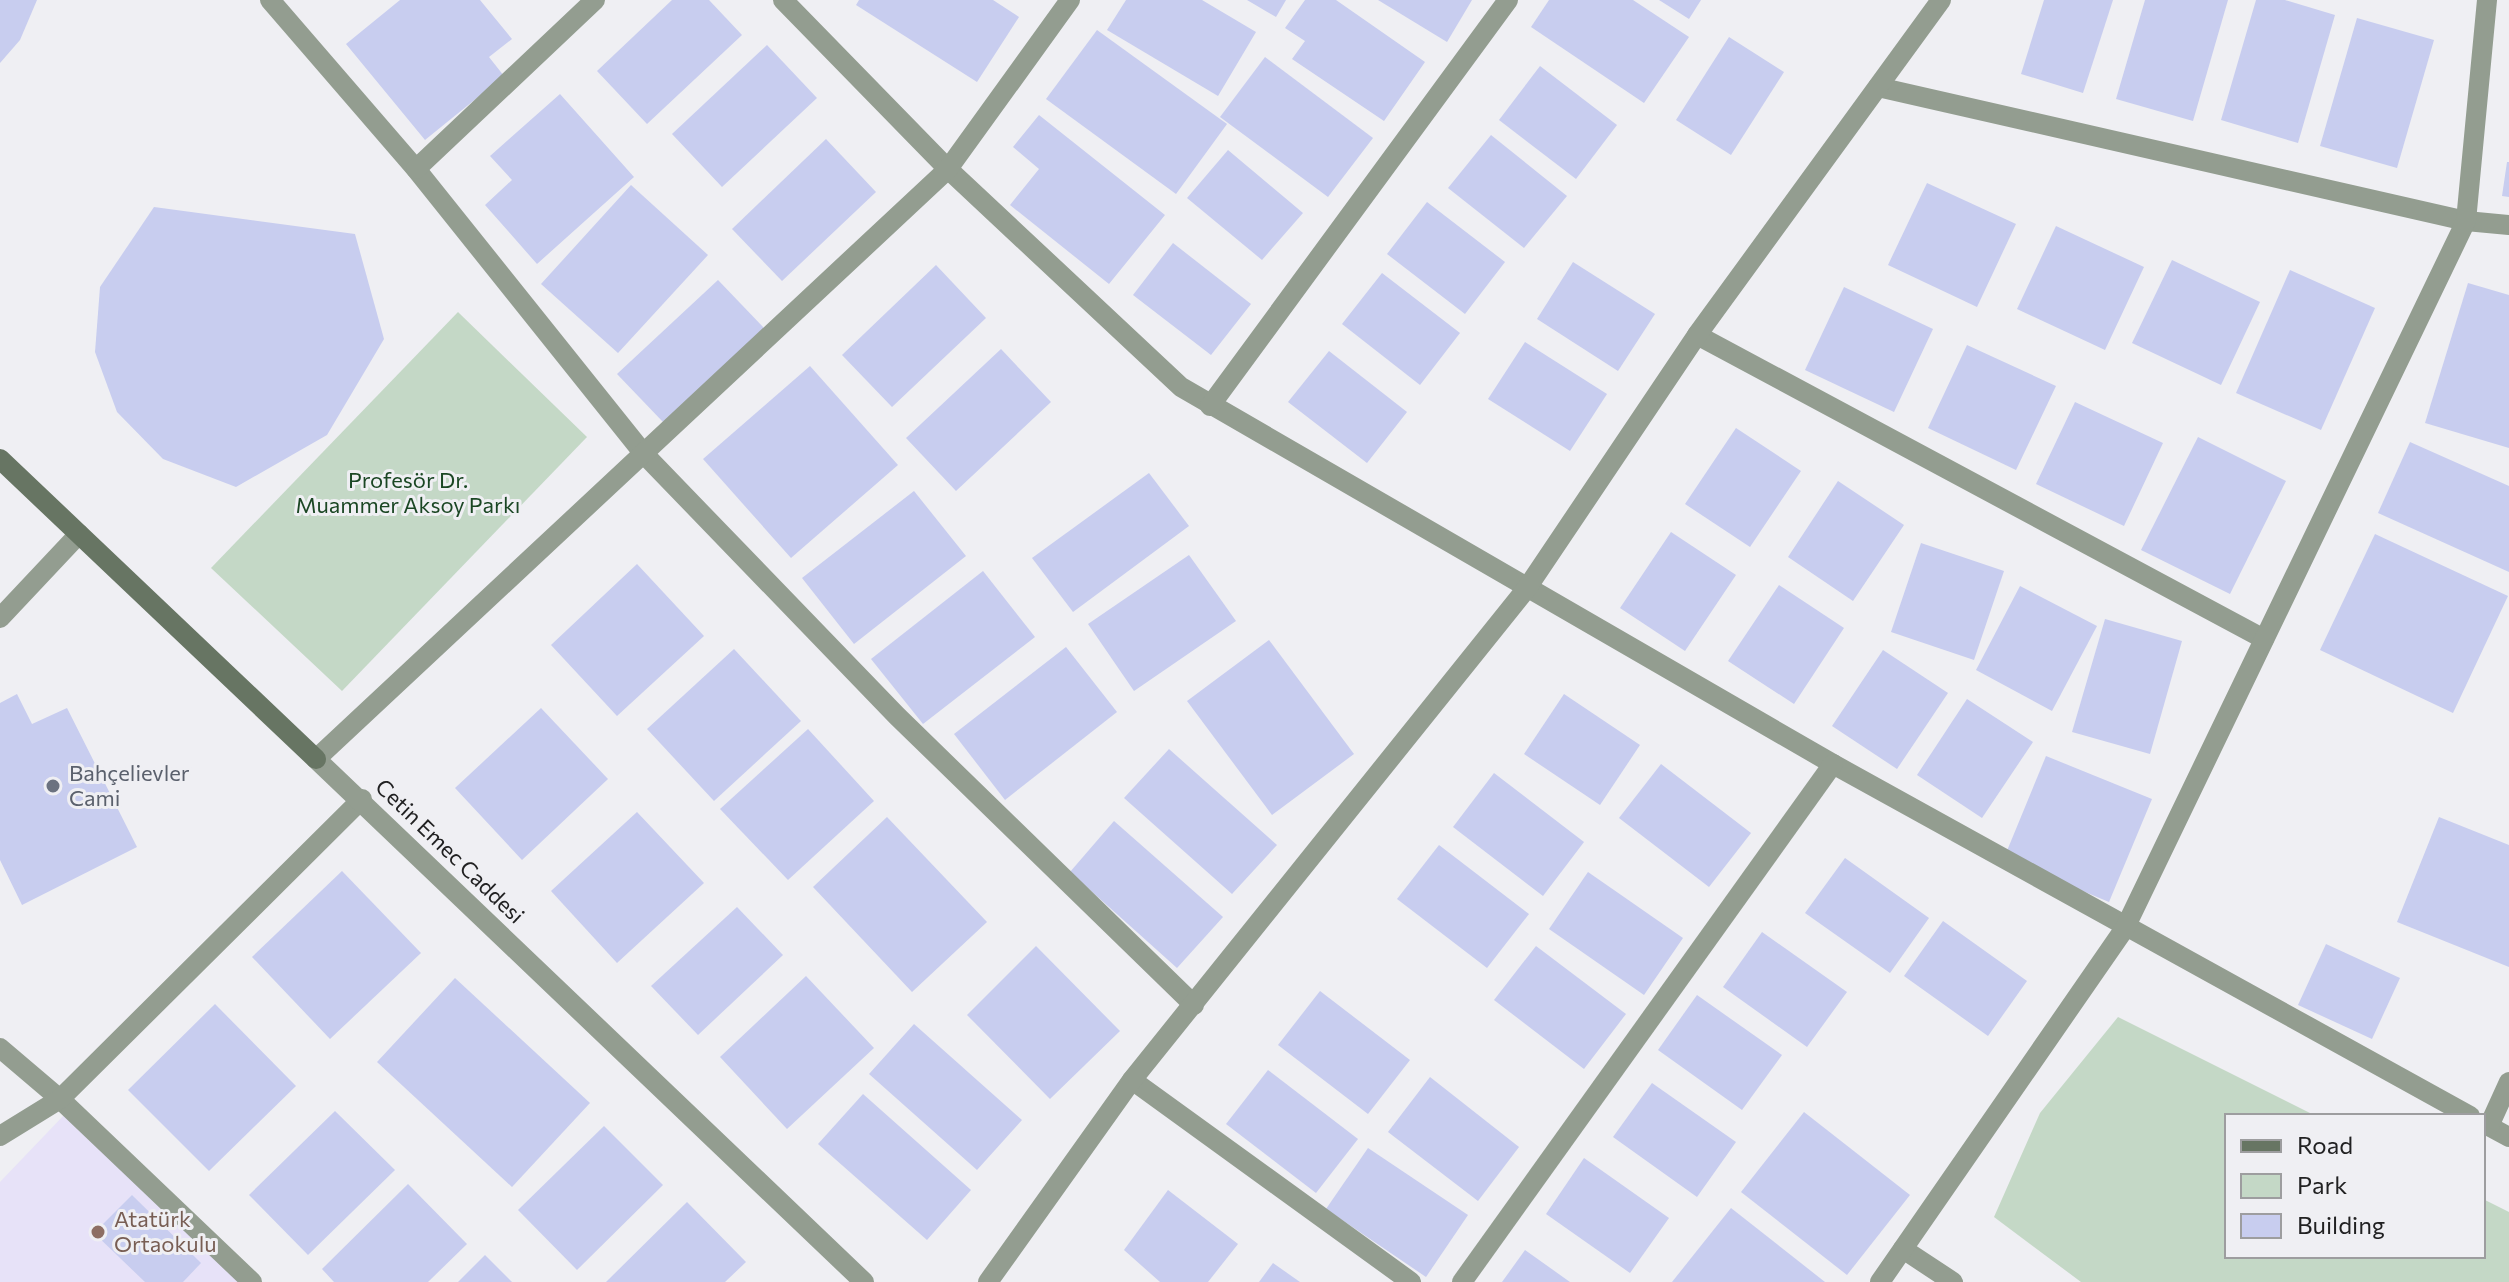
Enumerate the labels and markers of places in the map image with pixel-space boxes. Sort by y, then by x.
place label: Bahçelievler Cami [69,759,190,811]
marker: Bahçelievler Cami [44,777,62,795]
place label: Atatürk Ortaokulu [114,1205,217,1257]
marker: Atatürk Ortaokulu [89,1223,107,1241]

